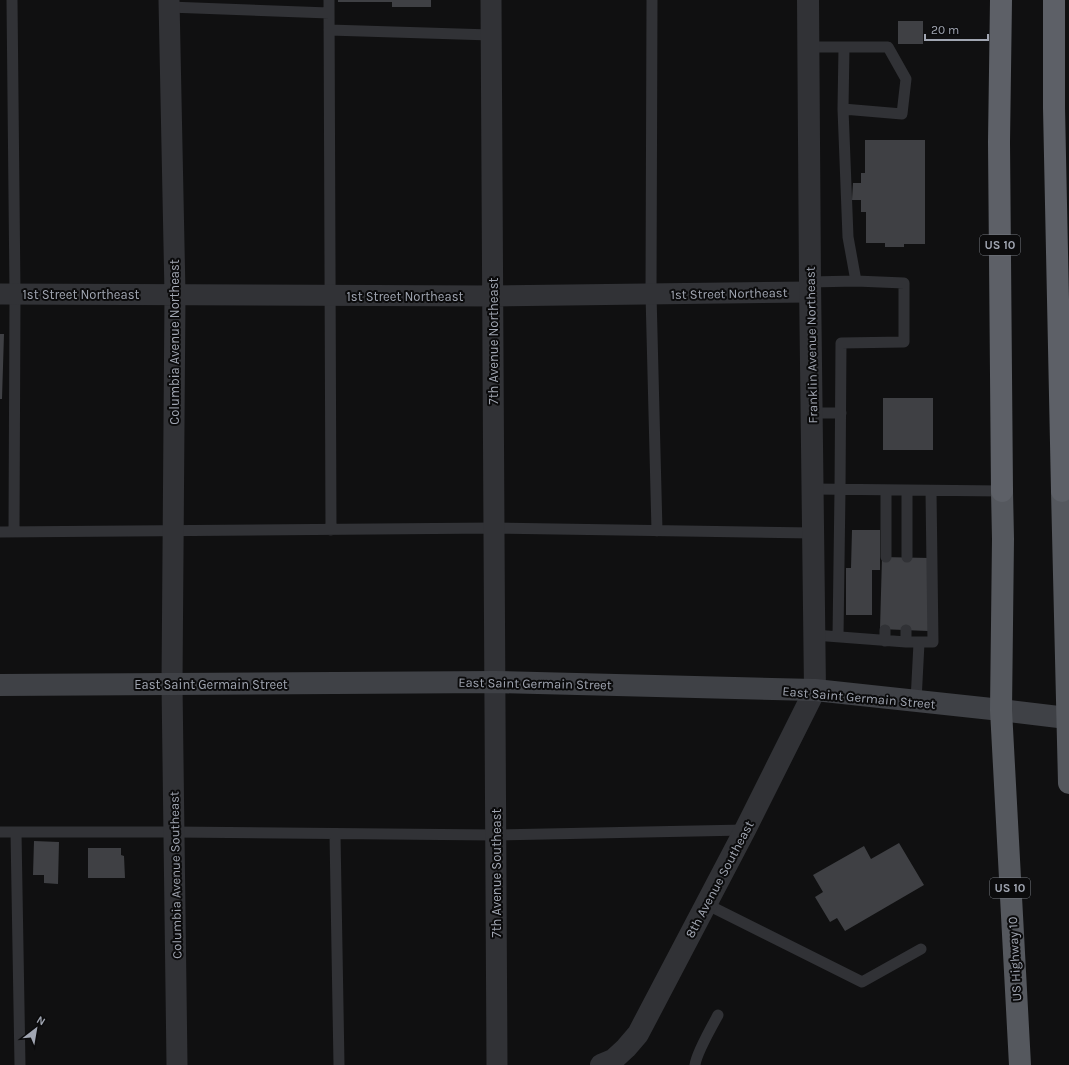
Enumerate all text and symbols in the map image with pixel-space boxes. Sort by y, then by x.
scale bar [925,16,988,42]
text: 20 m [931,23,959,37]
road number: US 10 [980,235,1020,255]
street label: Columbia Avenue Northeast [167,259,182,425]
street label: Franklin Avenue Northeast [803,266,820,424]
street label: 7th Avenue Northeast [486,278,501,404]
street label: 1st Street Northeast [670,285,788,302]
street label: 1st Street Northeast [23,287,140,302]
street label: 1st Street Northeast [347,289,464,304]
street label: East Saint Germain Street [458,675,612,692]
street label: East Saint Germain Street [134,677,288,692]
street label: East Saint Germain Street [782,683,936,712]
street label: Columbia Avenue Southeast [167,791,184,959]
street label: 7th Avenue Southeast [489,808,504,937]
street label: 8th Avenue Southeast [682,818,757,941]
road number: US 10 [990,878,1030,898]
street label: US Highway 10 [1005,916,1024,1002]
north arrow [16,1009,56,1049]
text: N [34,1013,48,1028]

